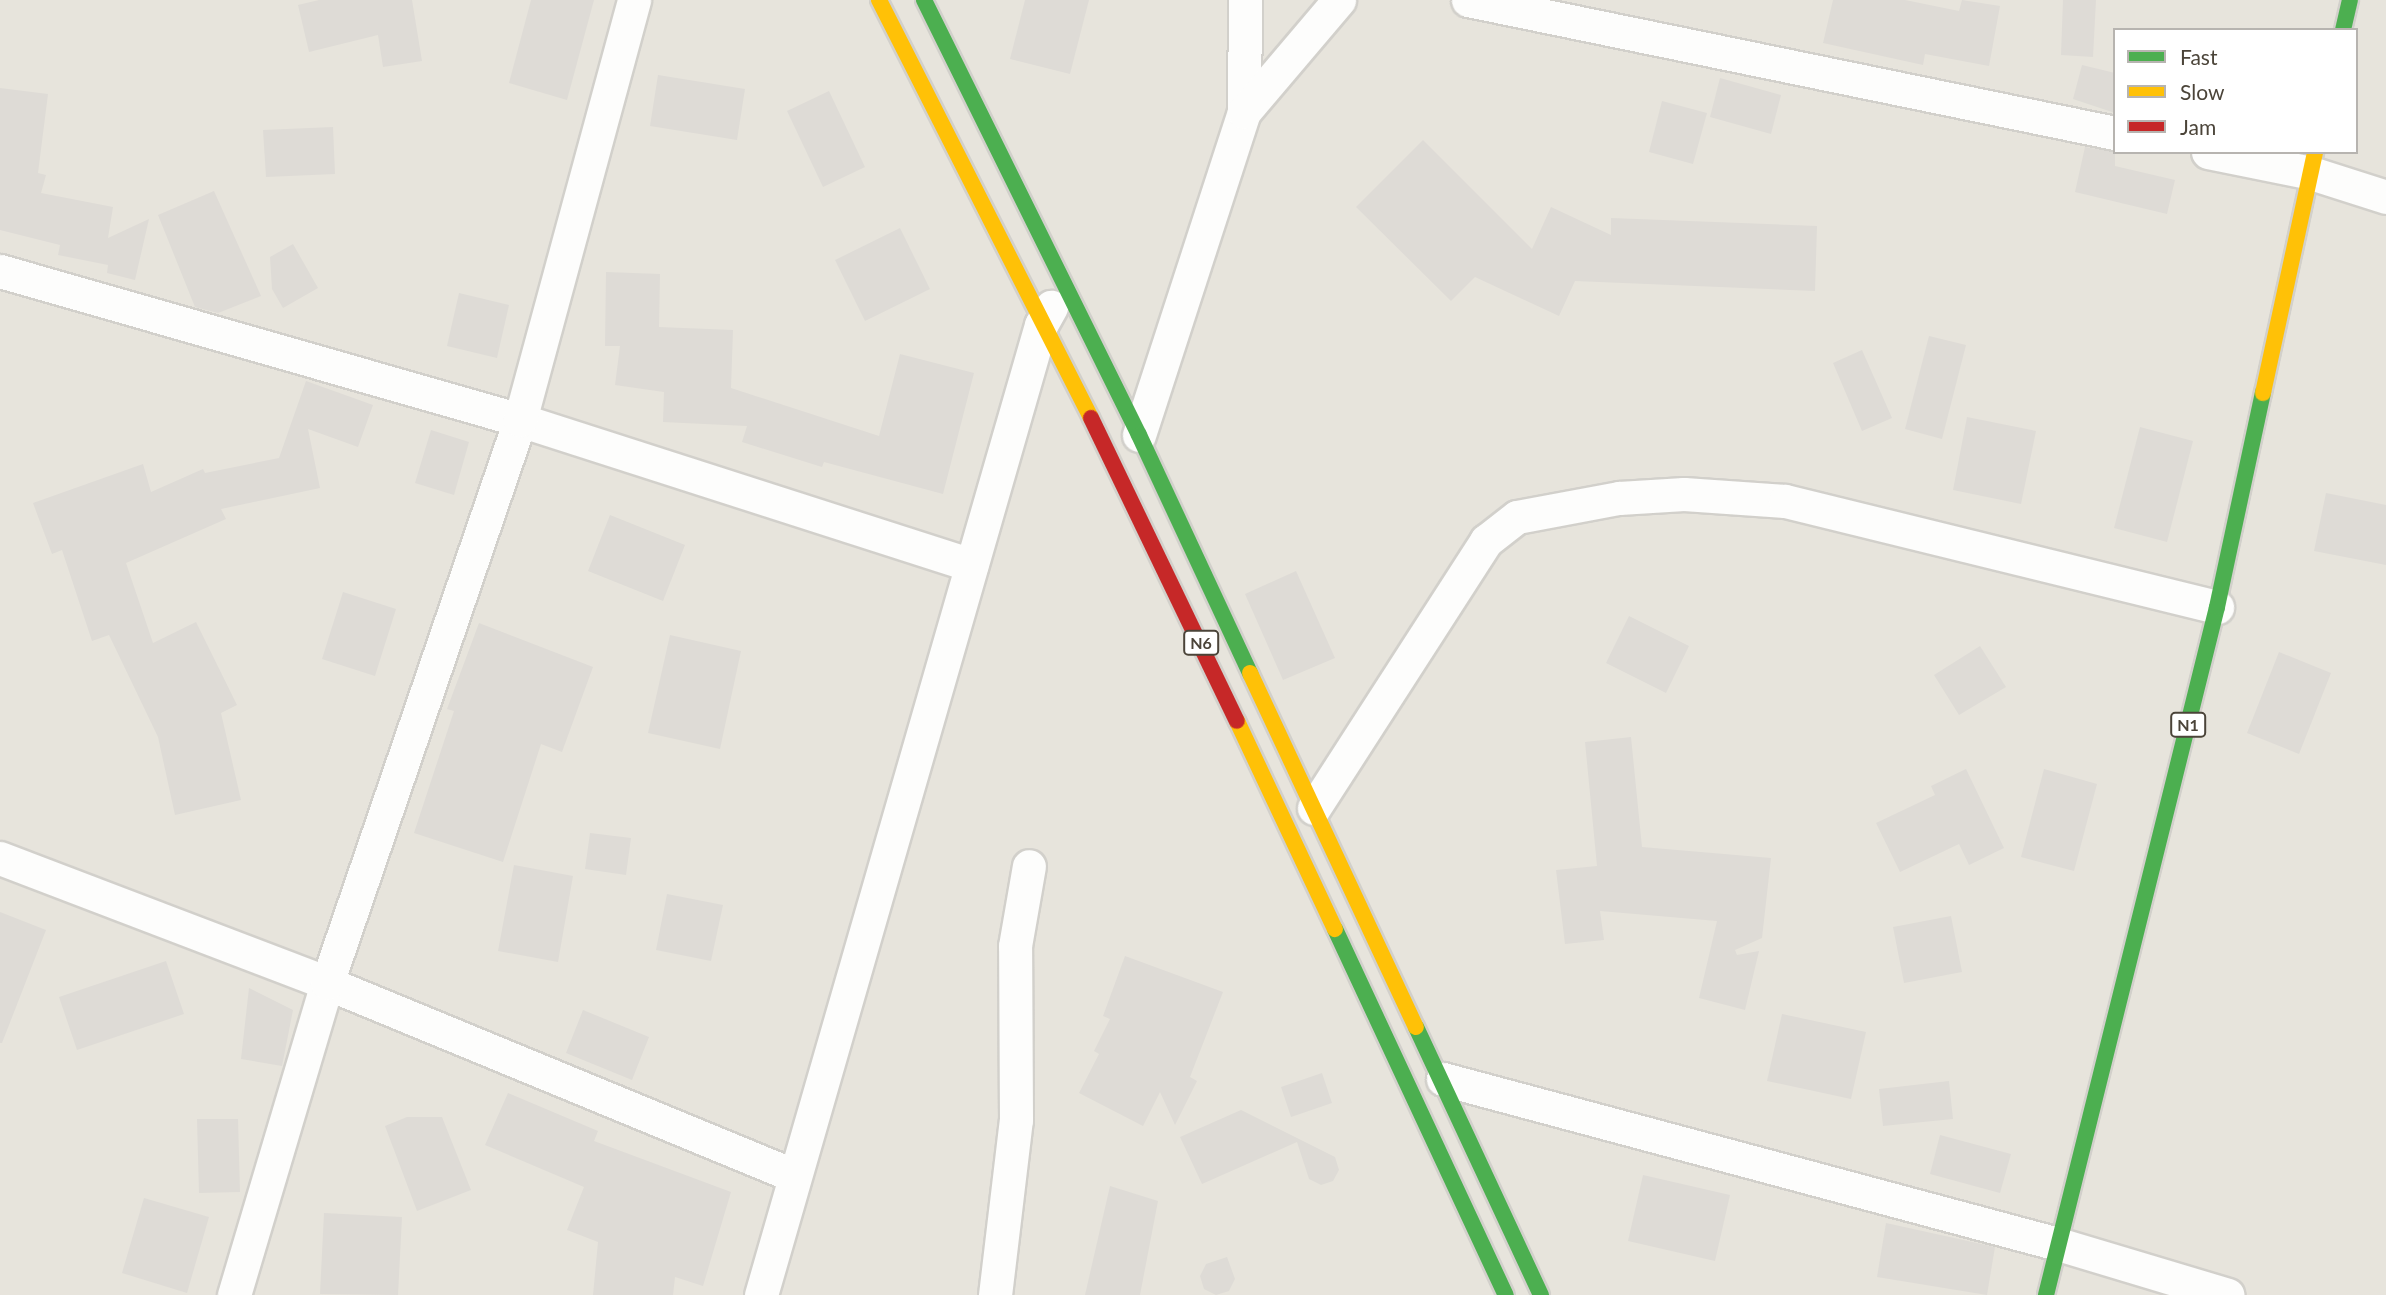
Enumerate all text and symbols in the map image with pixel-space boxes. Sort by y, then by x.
legend [2113,28,2358,154]
text: Fast [2180,44,2217,69]
text: Slow [2180,79,2224,104]
text: Jam [2180,114,2216,139]
road number: N6 [1182,630,1220,656]
road number: N1 [2169,712,2207,738]

